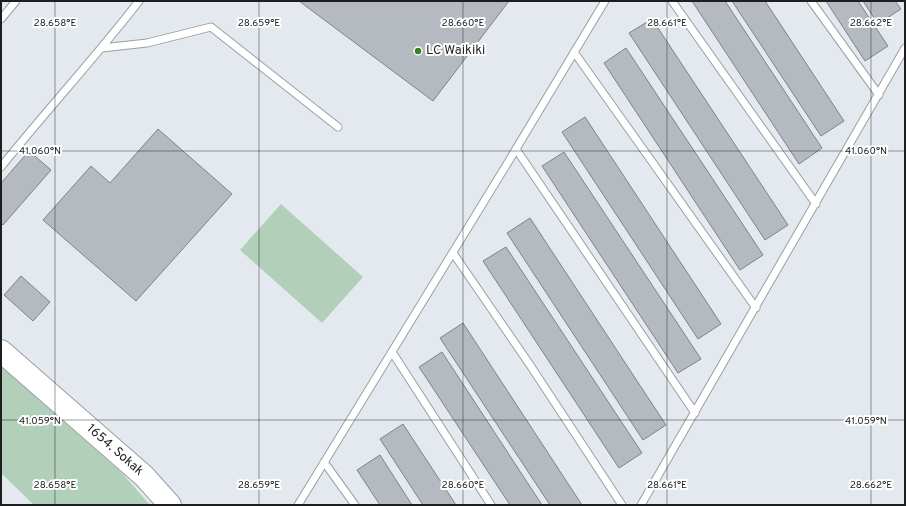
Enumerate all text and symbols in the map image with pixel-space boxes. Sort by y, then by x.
text: 28.658°E [34,17,76,30]
text: 28.659°E [238,17,280,30]
text: 28.660°E [442,17,484,30]
text: 28.661°E [647,17,687,30]
text: 28.662°E [850,17,892,30]
place label: LC Waikiki [426,43,485,59]
marker: LC Waikiki [413,46,423,56]
text: 41.060°N [19,145,61,158]
text: 41.060°N [845,145,887,158]
text: 41.059°N [19,415,61,428]
text: 41.059°N [845,415,887,428]
street label: 1654. Sokak [83,421,146,480]
text: 28.658°E [34,479,76,492]
text: 28.659°E [238,479,280,492]
text: 28.660°E [442,479,484,492]
text: 28.661°E [647,479,687,492]
text: 28.662°E [850,479,892,492]

